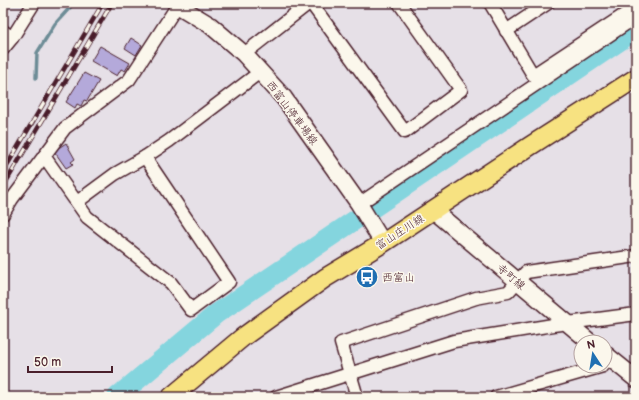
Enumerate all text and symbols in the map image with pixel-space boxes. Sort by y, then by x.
street label: 西富山停車場線 [264,78,320,148]
street label: 富山庄川線 [373,212,427,252]
street label: 寺町線 [494,261,528,293]
bus stop icon: 西富山 [354,264,380,290]
place label: 西富山 [382,271,415,284]
north arrow [573,334,613,374]
text: N [586,337,596,352]
scale bar [28,348,112,374]
text: 50 m [34,355,61,370]

